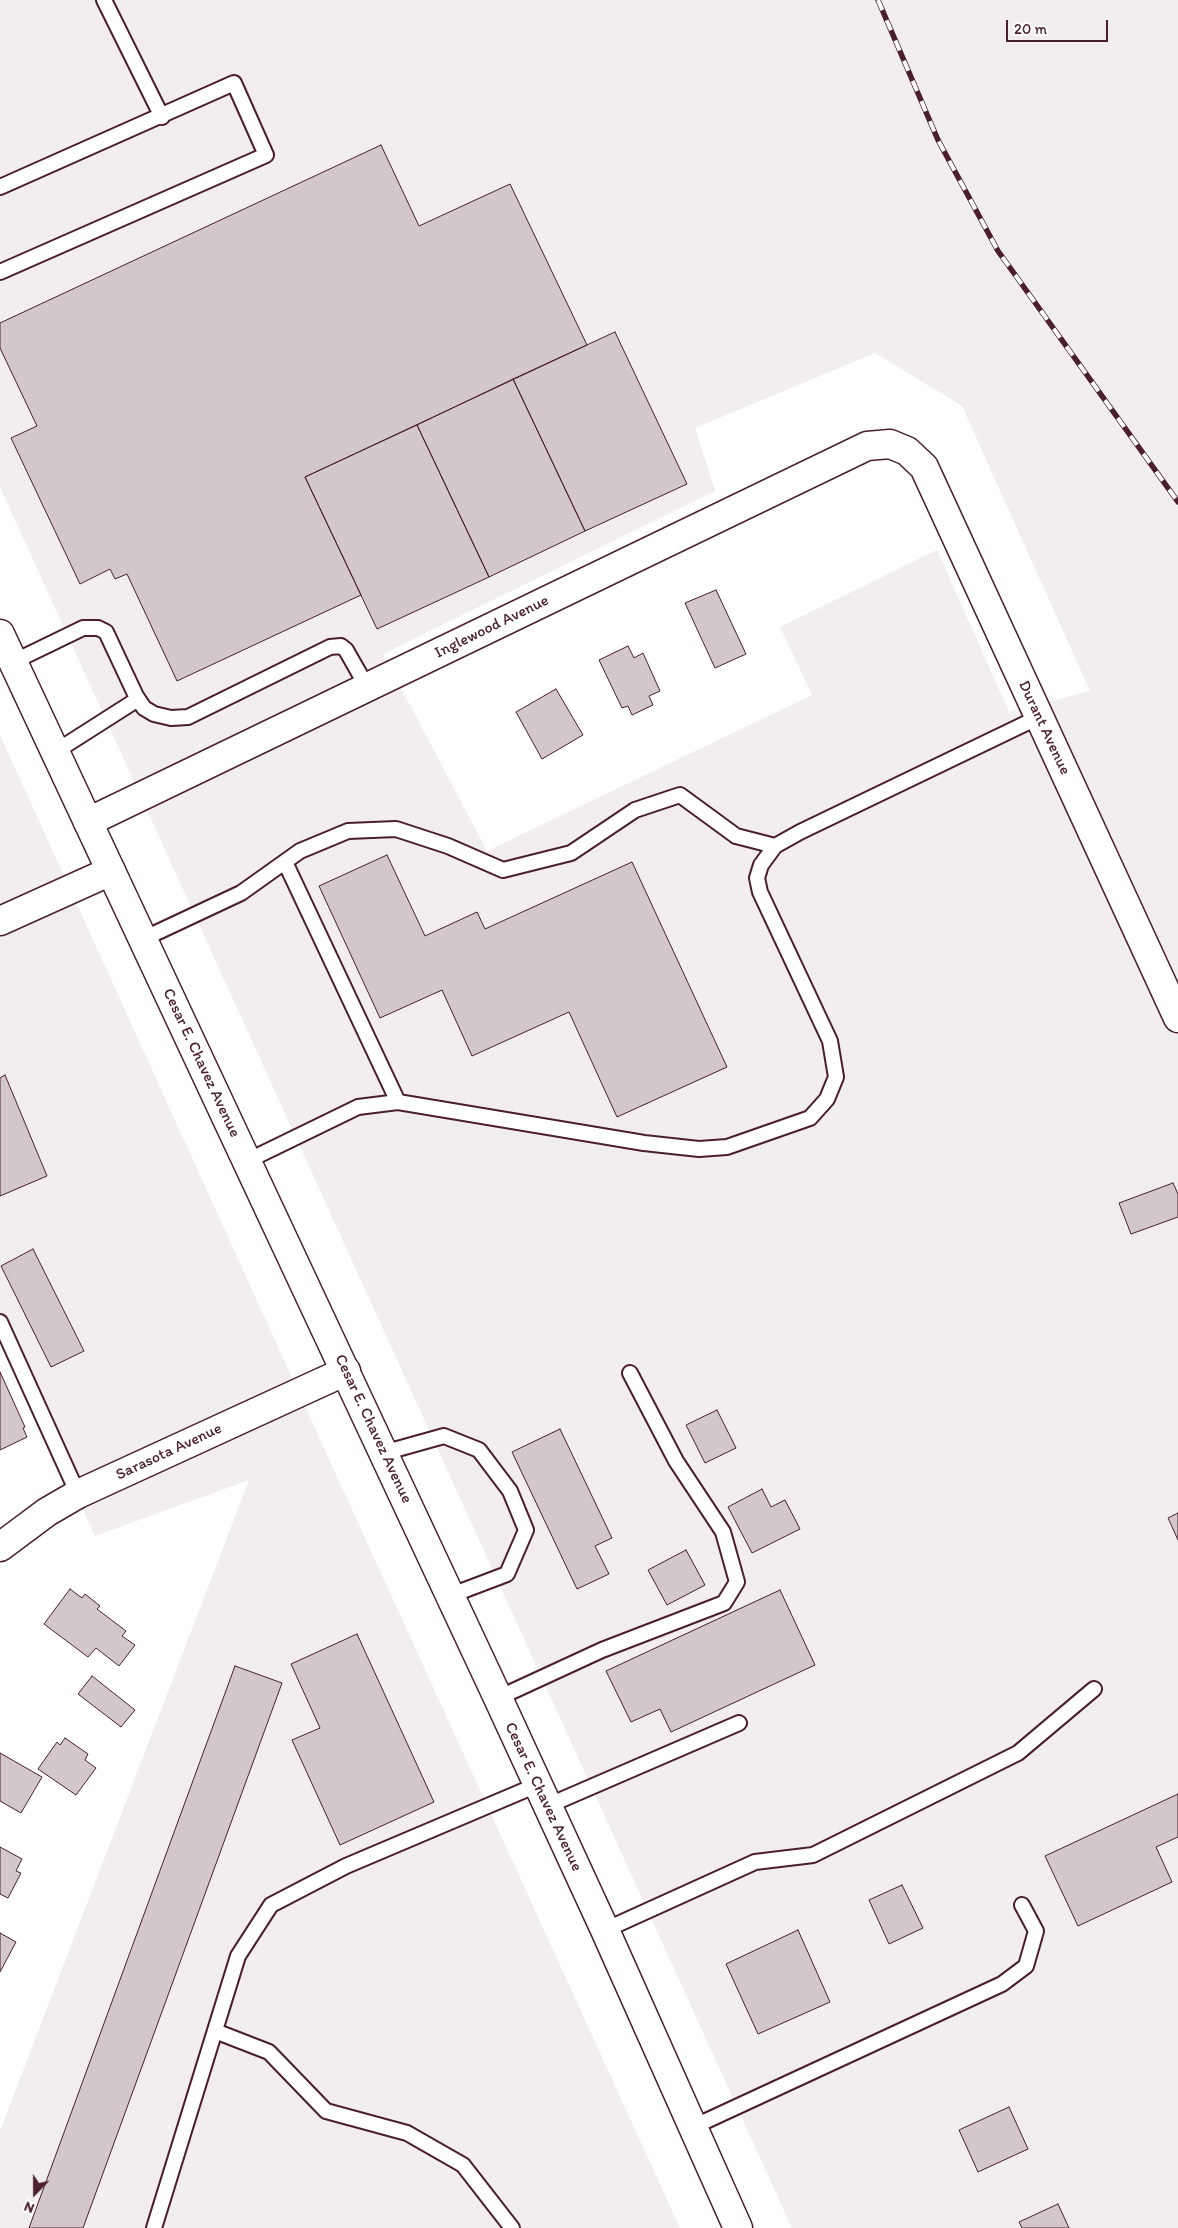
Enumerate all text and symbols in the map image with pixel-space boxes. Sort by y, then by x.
scale bar [1008,10,1110,42]
text: 20 m [1014,20,1047,38]
street label: Inglewood Avenue [432,591,552,663]
street label: Durant Avenue [1014,678,1074,778]
street label: Cesar E. Chavez Avenue [158,985,244,1141]
street label: Cesar E. Chavez Avenue [330,1351,416,1507]
street label: Sarasota Avenue [113,1419,225,1485]
street label: Cesar E. Chavez Avenue [500,1719,586,1875]
north arrow [10,2168,60,2218]
text: N [22,2198,37,2217]

